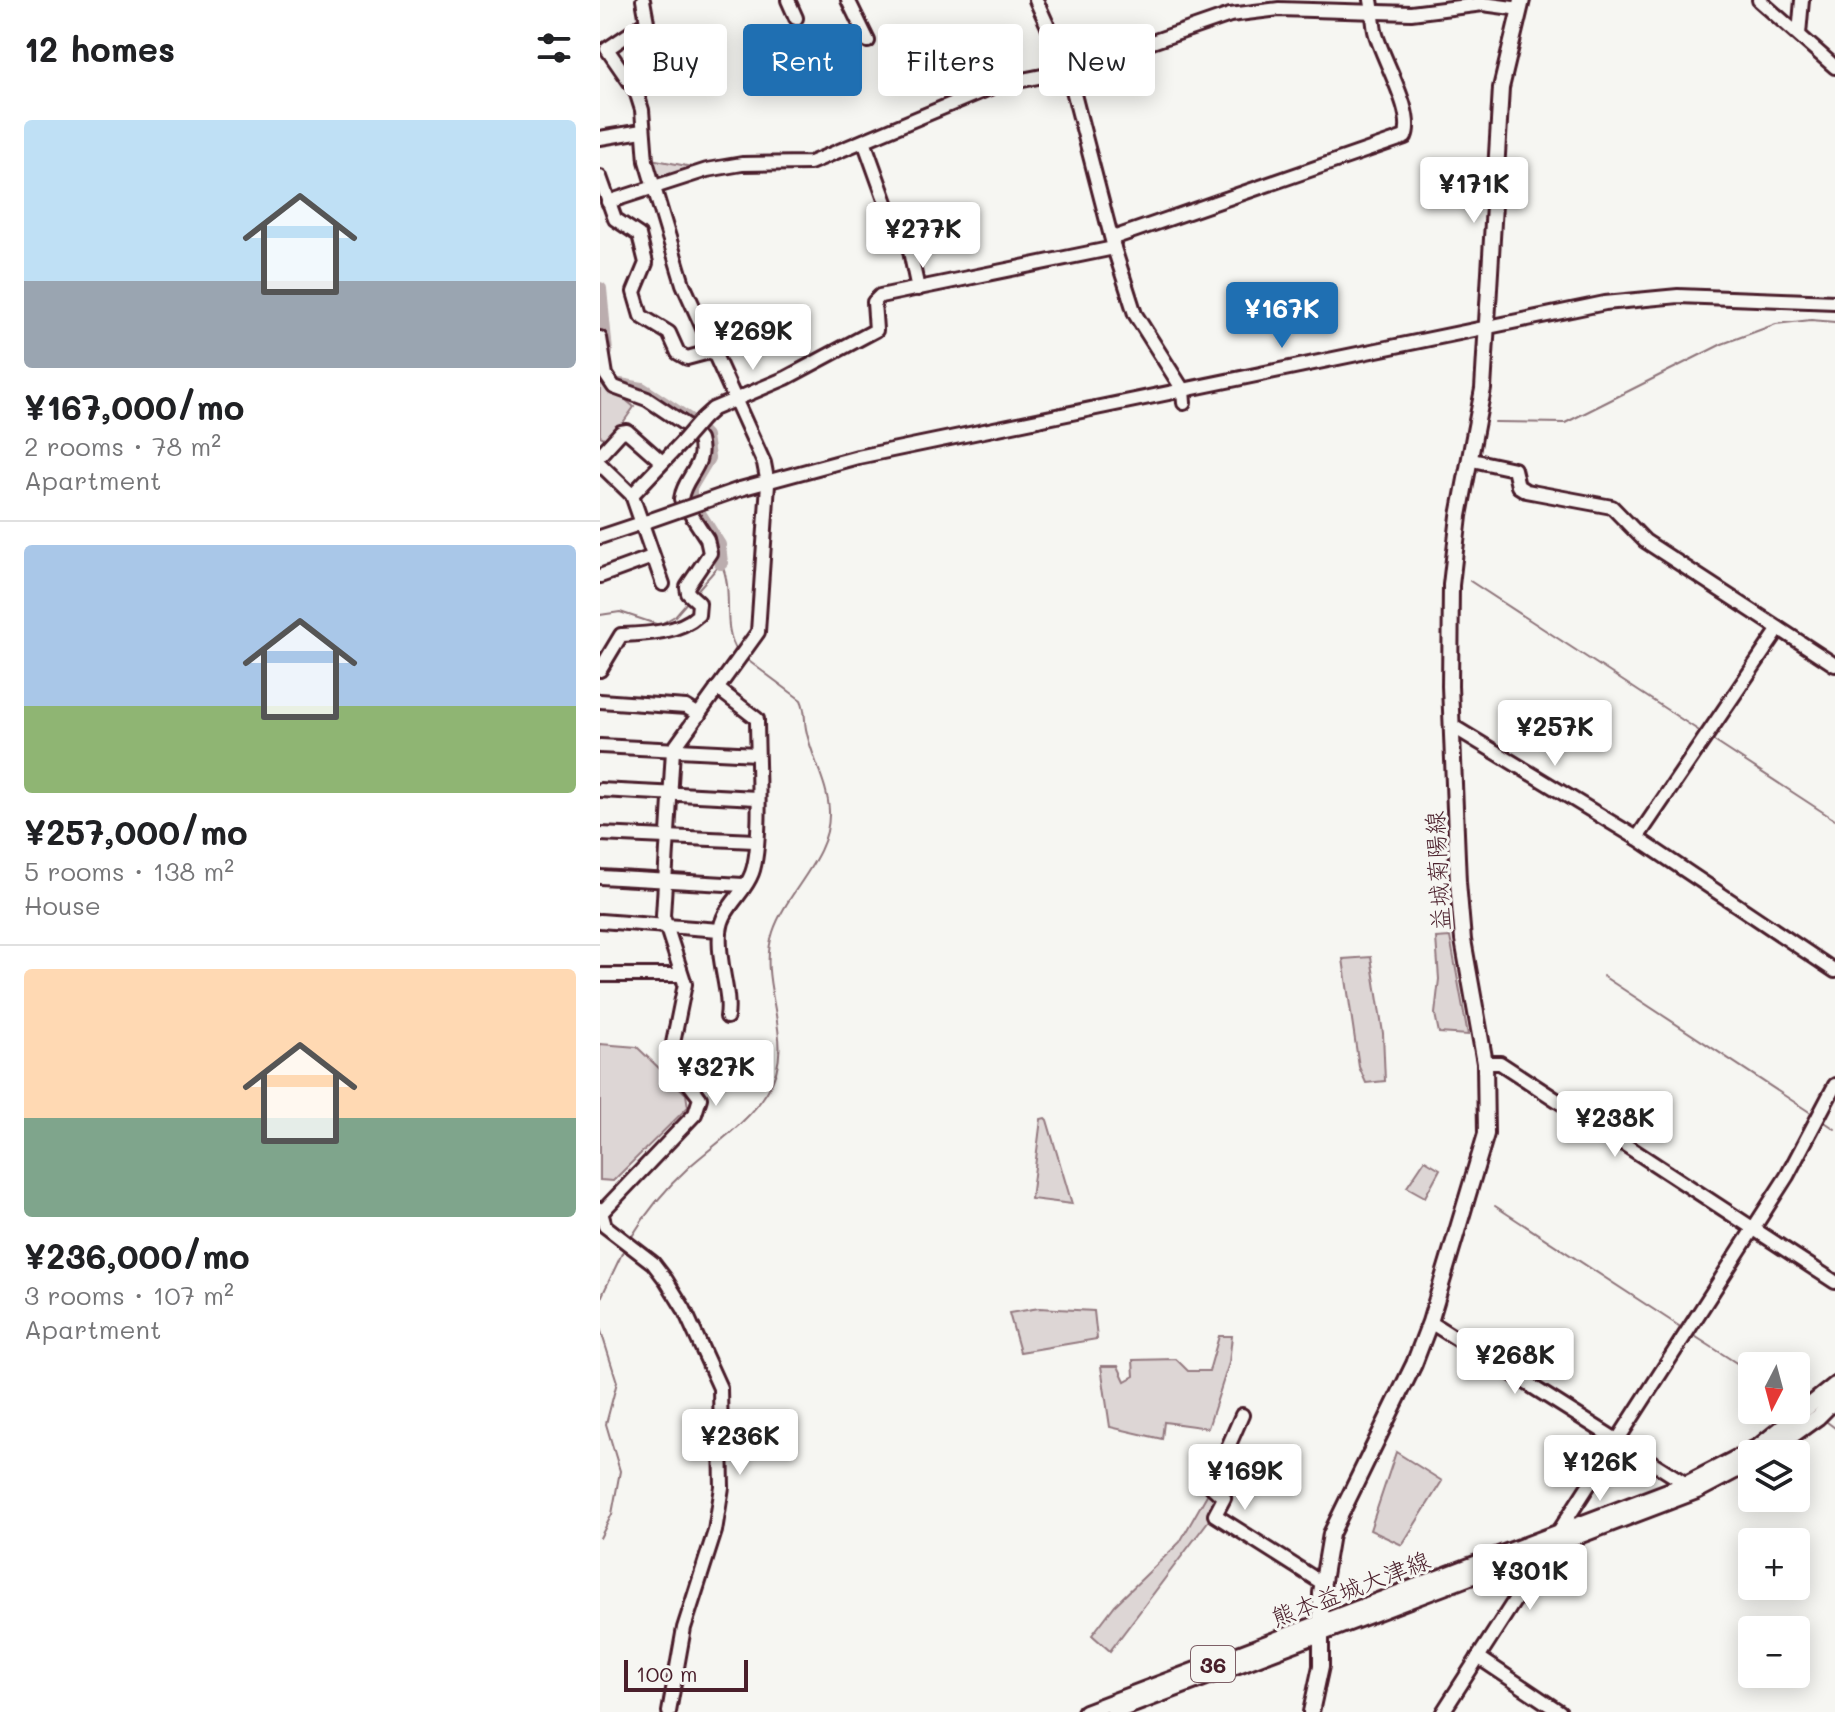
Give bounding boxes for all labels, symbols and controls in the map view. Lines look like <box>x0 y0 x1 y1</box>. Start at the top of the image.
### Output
chip: Buy <box>624 24 727 96</box>
chip: Rent <box>743 24 862 96</box>
chip: Filters <box>878 24 1023 96</box>
chip: New <box>1039 24 1155 96</box>
text: 12 homes <box>24 26 175 71</box>
icon: filters <box>532 26 576 70</box>
pin: ¥171K <box>1418 157 1530 225</box>
text: ¥171K <box>1438 166 1510 200</box>
icon: home <box>228 172 372 316</box>
pin: ¥277K <box>867 202 979 270</box>
text: ¥277K <box>884 211 962 245</box>
pin: ¥167K <box>1226 282 1338 350</box>
text: ¥167K <box>1244 291 1320 325</box>
pin: ¥269K <box>697 304 809 372</box>
text: ¥269K <box>713 313 793 347</box>
text: ¥167,000/mo <box>24 384 244 429</box>
text: 2 rooms · 78 m² <box>24 429 221 463</box>
text: Apartment <box>24 463 161 497</box>
icon: home <box>228 597 372 741</box>
pin: ¥257K <box>1499 700 1611 768</box>
text: ¥257K <box>1516 709 1594 743</box>
text: ¥257,000/mo <box>24 809 248 854</box>
street label: 益城菊陽線 <box>1418 810 1456 932</box>
text: 5 rooms · 138 m² <box>24 854 234 888</box>
text: House <box>24 888 101 922</box>
icon: home <box>228 1021 372 1165</box>
pin: ¥327K <box>660 1040 772 1108</box>
text: ¥327K <box>677 1049 755 1083</box>
pin: ¥238K <box>1559 1091 1671 1159</box>
text: ¥238K <box>1575 1100 1655 1134</box>
text: ¥236,000/mo <box>24 1233 250 1278</box>
text: 3 rooms · 107 m² <box>24 1278 234 1312</box>
text: Apartment <box>24 1312 161 1346</box>
pin: ¥268K <box>1459 1328 1571 1396</box>
text: ¥268K <box>1475 1337 1555 1371</box>
north arrow <box>1738 1352 1810 1424</box>
map controls <box>1738 1352 1810 1688</box>
pin: ¥236K <box>684 1409 796 1477</box>
text: ¥236K <box>700 1418 780 1452</box>
pin: ¥126K <box>1544 1435 1656 1503</box>
button: layers <box>1738 1440 1810 1512</box>
pin: ¥169K <box>1189 1444 1301 1512</box>
text: ¥126K <box>1562 1444 1638 1478</box>
text: ¥169K <box>1206 1453 1284 1487</box>
button: + <box>1738 1528 1810 1600</box>
street label: 熊本益城大津線 <box>1266 1543 1434 1633</box>
pin: ¥301K <box>1474 1544 1586 1612</box>
text: ¥301K <box>1491 1553 1569 1587</box>
button: − <box>1738 1616 1810 1688</box>
road number: 36 <box>1191 1646 1235 1682</box>
scale bar <box>624 1656 748 1692</box>
text: 100 m <box>636 1659 698 1688</box>

